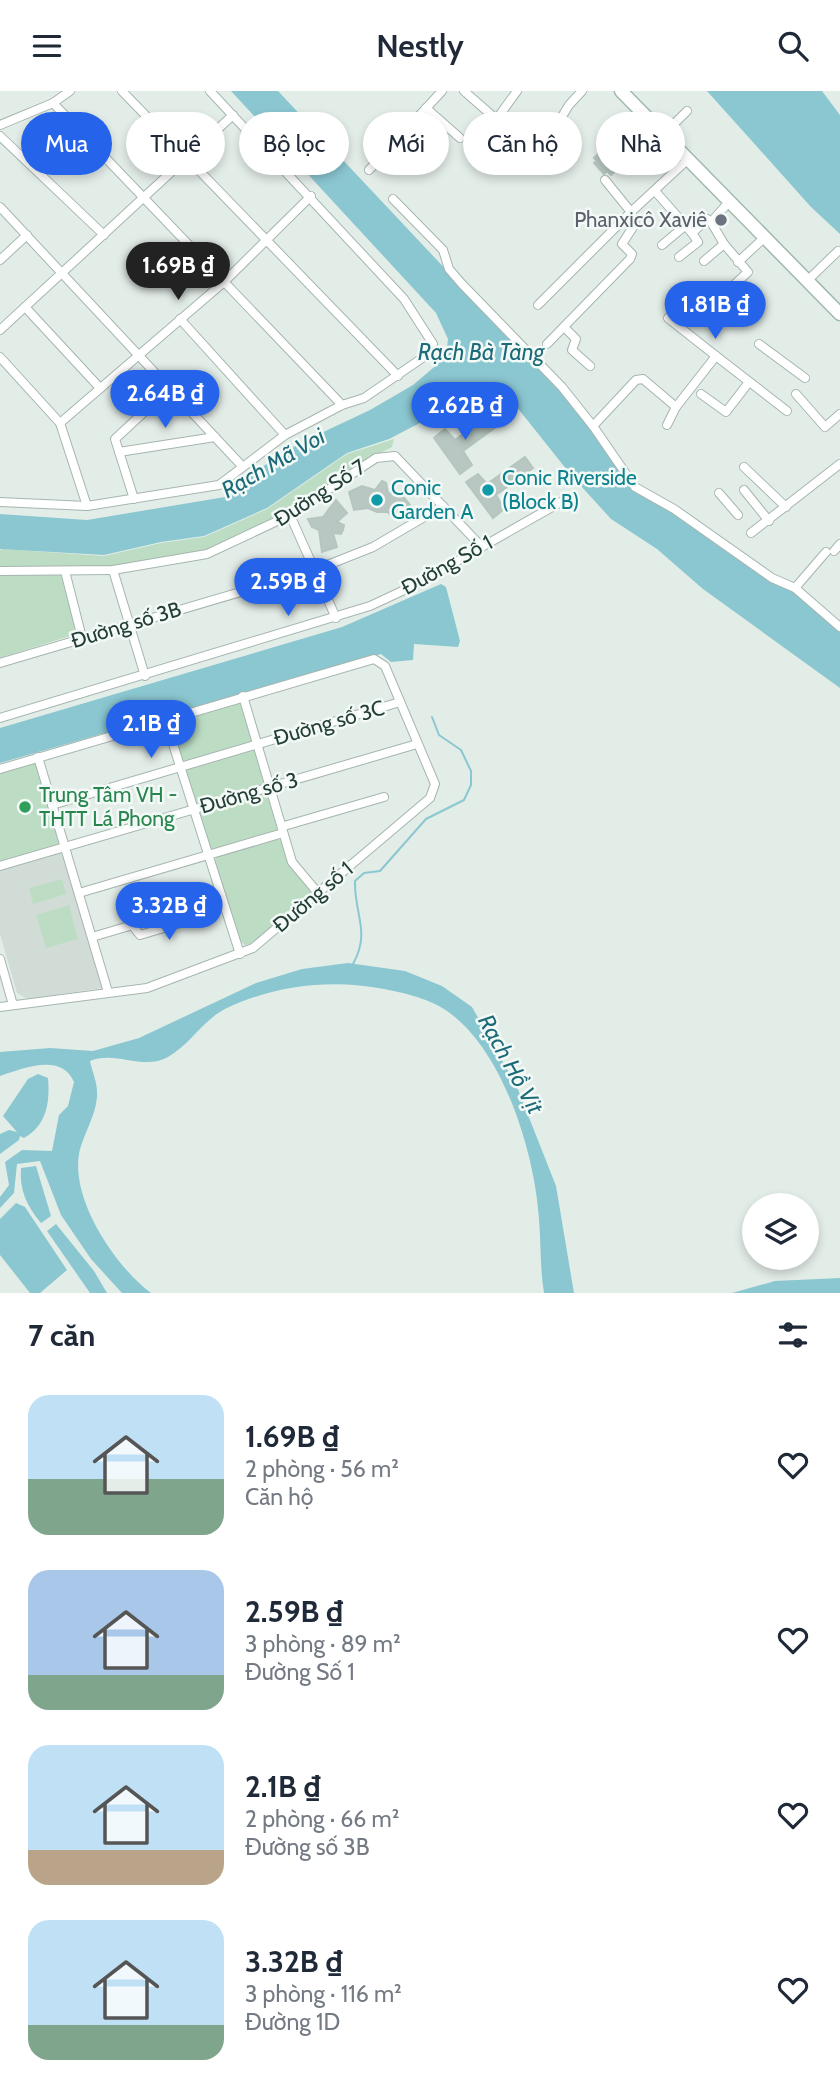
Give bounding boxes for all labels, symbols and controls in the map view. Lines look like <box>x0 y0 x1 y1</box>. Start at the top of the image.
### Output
text: Nestly <box>376 26 464 65</box>
icon: menu <box>28 27 66 65</box>
icon: search <box>774 27 812 65</box>
chip: Mua <box>21 112 112 175</box>
chip: Thuê <box>126 112 225 175</box>
chip: Bộ lọc <box>239 112 349 175</box>
chip: Mới <box>363 112 449 175</box>
chip: Căn hộ <box>463 112 582 175</box>
chip: Nhà <box>596 112 685 175</box>
place label: Phanxicô Xaviê <box>574 207 707 232</box>
marker: Phanxicô Xaviê <box>713 212 729 228</box>
pin: 1.69B ₫ <box>113 243 243 302</box>
text: 1.69B ₫ <box>142 251 214 279</box>
pin: 1.81B ₫ <box>650 281 780 341</box>
text: 1.81B ₫ <box>681 290 749 318</box>
water label: Rạch Bà Tàng <box>418 338 546 366</box>
pin: 2.64B ₫ <box>100 371 230 430</box>
text: 2.64B ₫ <box>126 379 204 407</box>
pin: 2.62B ₫ <box>400 383 530 442</box>
text: 2.62B ₫ <box>427 391 503 419</box>
water label: Rạch Mã Voi <box>216 422 331 504</box>
street label: Đường Số 7 <box>269 454 370 531</box>
place label: Conic Riverside (Block B) <box>502 465 637 514</box>
place label: Conic Garden A <box>391 475 473 524</box>
marker: Conic Riverside (Block B) <box>480 482 496 498</box>
marker: Conic Garden A <box>369 492 385 508</box>
street label: Đường Số 1 <box>397 529 497 600</box>
pin: 2.59B ₫ <box>223 559 353 618</box>
text: 2.59B ₫ <box>250 567 326 595</box>
street label: Đường số 3B <box>68 596 184 653</box>
street label: Đường số 3C <box>271 695 387 750</box>
pin: 2.1B ₫ <box>94 701 208 760</box>
text: 2.1B ₫ <box>122 709 180 737</box>
street label: Đường số 3 <box>197 767 301 818</box>
place label: Trung Tâm VH - THTT Lá Phong <box>39 782 177 831</box>
marker: Trung Tâm VH - THTT Lá Phong <box>17 799 33 815</box>
street label: Đường số 1 <box>268 856 358 937</box>
pin: 3.32B ₫ <box>104 883 234 942</box>
text: 3.32B ₫ <box>132 891 206 919</box>
water label: Rạch Hồ Vịt <box>472 1009 550 1119</box>
map controls <box>742 1193 819 1270</box>
button: layers <box>742 1193 819 1270</box>
icon: filters <box>774 1316 812 1354</box>
text: 7 căn <box>28 1317 95 1354</box>
text: 1.69B ₫ <box>245 1418 339 1455</box>
icon: home <box>84 1423 168 1507</box>
icon: heart <box>774 1446 812 1484</box>
text: 2 phòng · 56 m² <box>245 1455 399 1483</box>
text: Căn hộ <box>245 1483 313 1511</box>
text: 2.59B ₫ <box>245 1593 343 1630</box>
icon: home <box>84 1598 168 1682</box>
icon: heart <box>774 1621 812 1659</box>
text: 3 phòng · 89 m² <box>245 1630 401 1658</box>
text: Đường Số 1 <box>245 1658 355 1686</box>
text: 2.1B ₫ <box>245 1768 321 1805</box>
icon: home <box>84 1773 168 1857</box>
icon: heart <box>774 1796 812 1834</box>
text: 2 phòng · 66 m² <box>245 1805 399 1833</box>
text: Đường số 3B <box>245 1833 369 1861</box>
text: 3.32B ₫ <box>245 1943 343 1980</box>
icon: home <box>84 1948 168 2032</box>
icon: heart <box>774 1971 812 2009</box>
text: 3 phòng · 116 m² <box>245 1980 402 2008</box>
text: Đường 1D <box>245 2008 340 2036</box>

